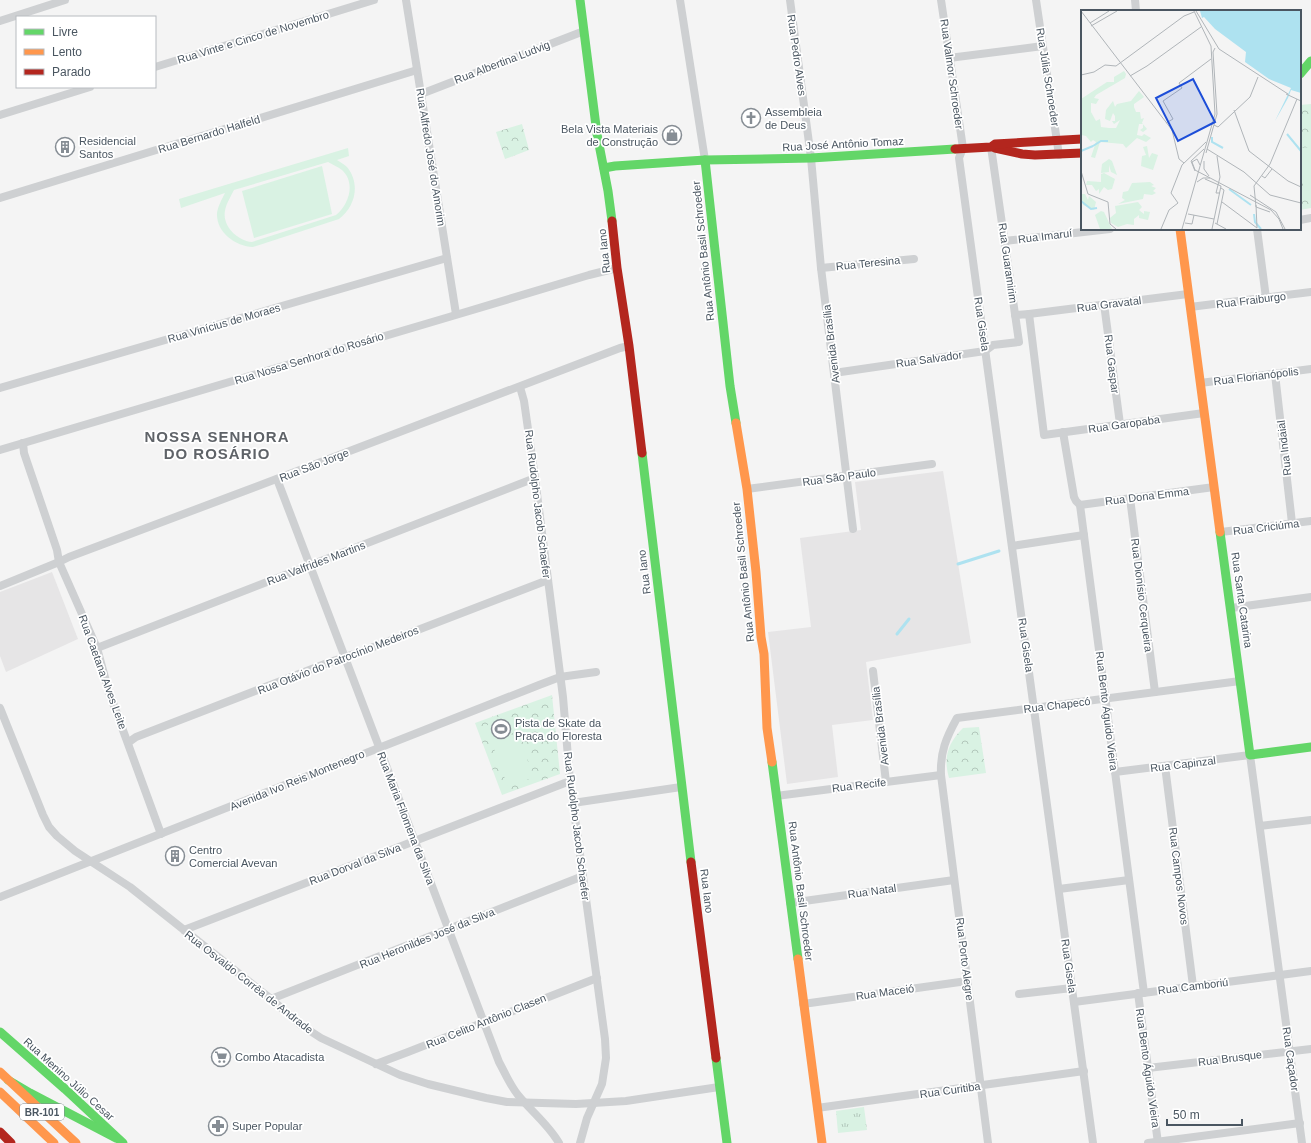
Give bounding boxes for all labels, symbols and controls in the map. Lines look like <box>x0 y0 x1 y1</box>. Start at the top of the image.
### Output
street label: Rua Vinte e Cinco de Novembro <box>176 8 330 66</box>
inset map <box>1081 10 1301 230</box>
street label: Rua Pedro Alves <box>785 14 809 97</box>
legend <box>16 16 156 88</box>
street label: Rua Valmor Schroeder <box>938 18 966 130</box>
text: Livre <box>52 25 78 39</box>
street label: Rua Júlia Schroeder <box>1034 27 1062 127</box>
street label: Rua Albertina Ludvig <box>452 38 552 86</box>
text: Lento <box>52 45 82 59</box>
text: Parado <box>52 65 91 79</box>
street label: Rua Alfredo José do Amorim <box>414 87 448 227</box>
place label: Assembleia de Deus <box>765 106 823 131</box>
church icon: Assembleia de Deus <box>740 107 762 129</box>
street label: Rua Bernardo Halfeld <box>157 113 261 155</box>
place label: Bela Vista Materiais de Construção <box>561 123 658 148</box>
shop icon: Bela Vista Materiais de Construção <box>661 124 683 146</box>
place label: Residencial Santos <box>79 135 136 160</box>
street label: Rua José Antônio Tomaz <box>782 135 904 153</box>
building icon: Residencial Santos <box>54 136 76 158</box>
street label: Rua Antônio Basil Schroeder <box>690 180 716 322</box>
street label: Rua Guaramirim <box>996 222 1020 304</box>
street label: Rua Imaruí <box>1017 227 1073 245</box>
street label: Rua Iano <box>596 228 612 274</box>
street label: Rua Teresina <box>835 254 902 272</box>
street label: Rua Fraiburgo <box>1215 290 1287 310</box>
street label: Rua Gravatal <box>1076 294 1142 314</box>
street label: Rua Gisela <box>972 296 992 353</box>
street label: Rua Vinícius de Moraes <box>166 301 282 345</box>
street label: Avenida Brasília <box>820 303 842 384</box>
street label: Rua Nossa Senhora do Rosário <box>233 330 385 386</box>
street label: Rua Gaspar <box>1102 334 1122 394</box>
street label: Rua Salvador <box>895 348 963 370</box>
street label: Rua Florianópolis <box>1213 365 1300 387</box>
street label: Rua Garopaba <box>1087 413 1161 435</box>
street label: Rua Indaial <box>1275 420 1293 476</box>
district label: NOSSA SENHORA DO ROSÁRIO <box>145 428 289 462</box>
street label: Rua Rudolpho Jacob Schaefer <box>523 429 553 579</box>
street label: Rua São Jorge <box>278 446 350 484</box>
street label: Rua São Paulo <box>802 466 876 488</box>
street label: Rua Dona Emma <box>1104 485 1190 507</box>
street label: Rua Antônio Basil Schroeder <box>730 501 756 643</box>
street label: Rua Criciúma <box>1232 517 1301 537</box>
street label: Rua Dionísio Cerqueira <box>1129 538 1155 653</box>
street label: Rua Valfrides Martins <box>265 539 367 587</box>
street label: Rua Iano <box>635 549 653 595</box>
street label: Rua Santa Catarina <box>1229 551 1255 650</box>
street label: Rua Caetana Alves Leite <box>77 613 129 731</box>
street label: Rua Gisela <box>1016 617 1036 674</box>
street label: Rua Otávio do Patrocínio Medeiros <box>256 624 421 696</box>
street label: Rua Bento Águido Vieira <box>1094 651 1120 772</box>
street label: Avenida Brasília <box>869 685 891 766</box>
street label: Rua Chapecó <box>1023 695 1091 715</box>
place label: Pista de Skate da Praça do Floresta <box>515 717 603 742</box>
sports icon: Pista de Skate da Praça do Floresta <box>490 718 512 740</box>
street label: Avenida Ivo Reis Montenegro <box>228 747 366 813</box>
street label: Rua Maria Filomena da Silva <box>375 750 437 887</box>
street label: Rua Rudolpho Jacob Schaefer <box>562 751 592 901</box>
street label: Rua Capinzal <box>1149 754 1217 774</box>
street label: Rua Recife <box>831 776 887 794</box>
street label: Rua Antônio Basil Schroeder <box>786 820 816 962</box>
street label: Rua Campos Novos <box>1167 826 1191 926</box>
street label: Rua Dorval da Silva <box>307 841 403 887</box>
place label: Centro Comercial Avevan <box>189 844 277 869</box>
building icon: Centro Comercial Avevan <box>164 845 186 867</box>
street label: Rua Iano <box>698 868 716 914</box>
street label: Rua Natal <box>847 882 897 900</box>
street label: Rua Heronildes José da Silva <box>358 905 497 971</box>
street label: Rua Porto Alegre <box>954 917 976 1001</box>
street label: Rua Osvaldo Corrêa de Andrade <box>182 928 316 1036</box>
street label: Rua Gisela <box>1059 938 1079 995</box>
street label: Rua Camboriú <box>1157 976 1229 996</box>
street label: Rua Maceió <box>855 982 915 1002</box>
street label: Rua Celito Antônio Clasen <box>424 991 548 1051</box>
street label: Rua Bento Águido Vieira <box>1134 1008 1162 1129</box>
street label: Rua Caçador <box>1281 1026 1301 1092</box>
street label: Rua Menino Júlio Cesar <box>21 1035 117 1123</box>
supermarket icon: Combo Atacadista <box>210 1046 232 1068</box>
street label: Rua Brusque <box>1197 1048 1263 1068</box>
place label: Combo Atacadista <box>235 1051 325 1063</box>
street label: Rua Curitiba <box>919 1080 982 1100</box>
scale bar <box>1167 1101 1242 1127</box>
road number: BR-101 <box>20 1104 64 1120</box>
text: 50 m <box>1173 1108 1200 1122</box>
pharmacy icon: Super Popular <box>207 1115 229 1137</box>
place label: Super Popular <box>232 1120 303 1132</box>

